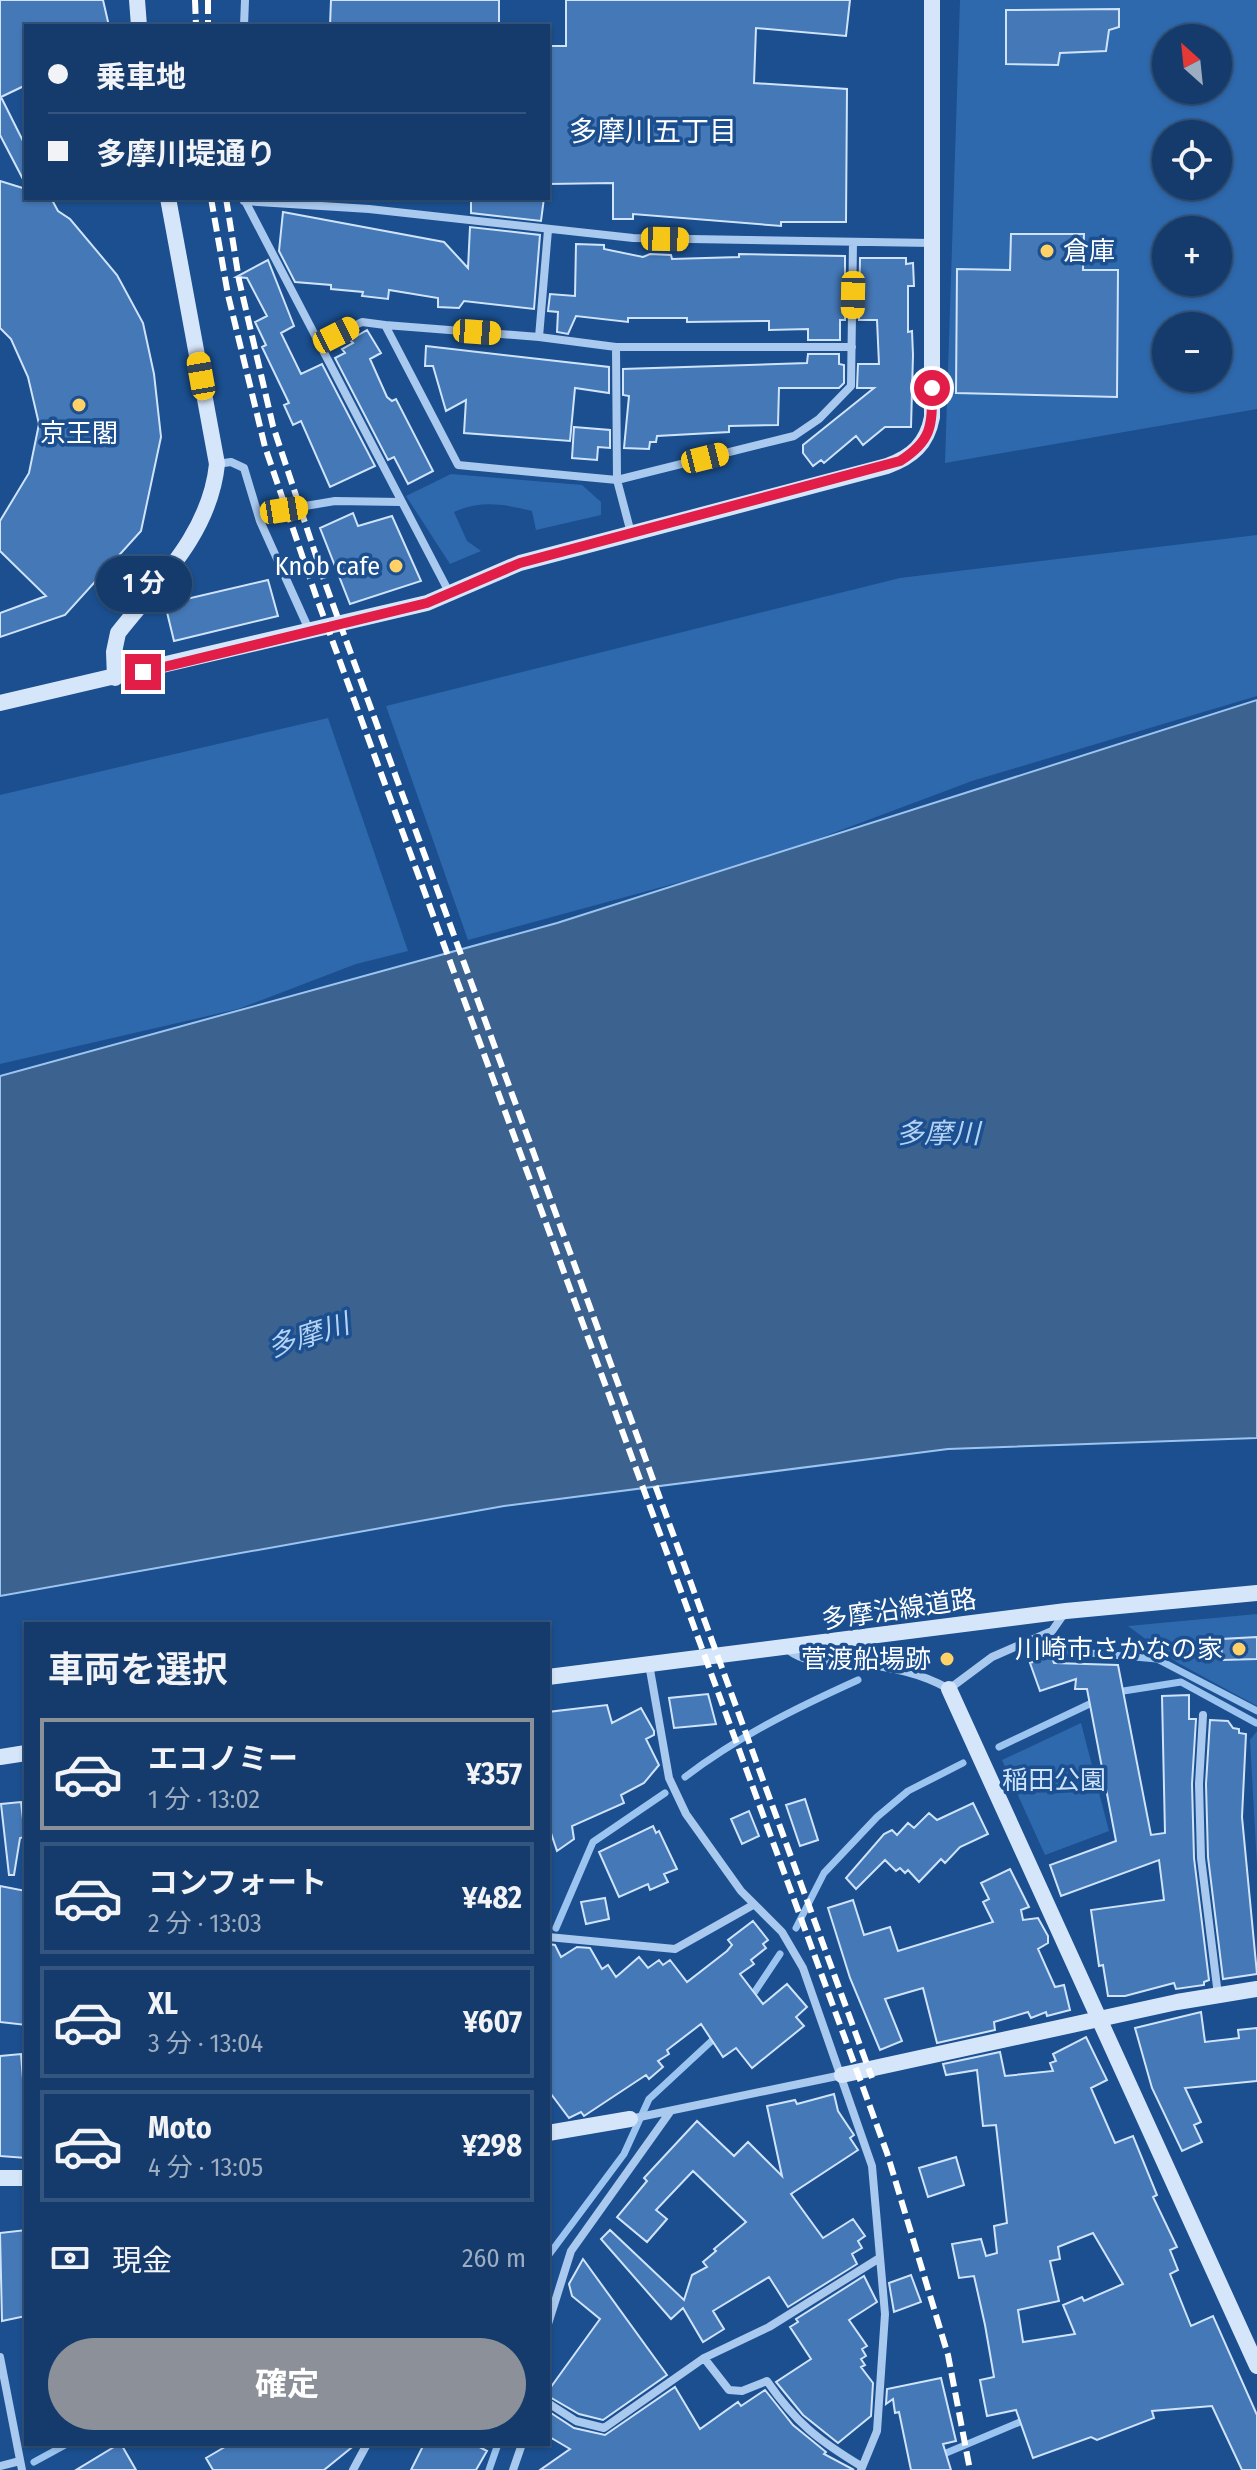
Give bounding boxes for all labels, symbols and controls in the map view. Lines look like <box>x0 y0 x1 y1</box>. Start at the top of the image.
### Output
north arrow <box>1152 24 1232 104</box>
map controls <box>1152 24 1232 392</box>
text: 乗車地 <box>96 59 186 95</box>
district label: 多摩川五丁目 <box>569 115 737 148</box>
button: locate <box>1152 120 1232 200</box>
text: 多摩川堤通り <box>96 136 276 172</box>
button: + <box>1152 216 1232 296</box>
car <box>641 227 689 251</box>
place label: 倉庫 <box>1063 236 1115 267</box>
marker: 倉庫 <box>1038 242 1056 260</box>
car <box>841 271 865 319</box>
button: − <box>1152 312 1232 392</box>
car <box>309 313 363 357</box>
car <box>452 318 502 346</box>
car <box>185 350 217 402</box>
route start <box>914 370 950 406</box>
marker: 京王閣 <box>70 396 88 414</box>
place label: 京王閣 <box>40 418 118 449</box>
car <box>679 441 731 475</box>
car <box>258 494 310 526</box>
place label: Knob cafe <box>275 551 380 582</box>
callout: 1 分 <box>95 556 191 612</box>
marker: Knob cafe <box>387 557 405 575</box>
text: 1 分 <box>123 568 165 599</box>
route end <box>125 654 161 690</box>
water label: 多摩川 <box>896 1117 983 1150</box>
water label: 多摩川 <box>263 1306 356 1364</box>
street label: 多摩沿線道路 <box>820 1583 978 1636</box>
place label: 川崎市さかなの家 <box>1015 1634 1223 1665</box>
marker: 川崎市さかなの家 <box>1230 1640 1248 1658</box>
place label: 菅渡船場跡 <box>801 1644 931 1675</box>
text: 車両を選択 <box>48 1648 228 1692</box>
marker: 菅渡船場跡 <box>938 1650 956 1668</box>
icon: car <box>52 1738 124 1810</box>
text: エコノミー <box>148 1741 298 1777</box>
text: ¥357 <box>466 1756 522 1792</box>
park label: 稲田公園 <box>1002 1765 1106 1796</box>
text: 1 分 · 13:02 <box>148 1784 260 1815</box>
icon: car <box>52 1862 124 1934</box>
text: コンフォート <box>148 1865 327 1901</box>
text: ¥482 <box>462 1880 522 1916</box>
text: 2 分 · 13:03 <box>148 1908 262 1939</box>
icon: car <box>52 1986 124 2058</box>
text: XL <box>148 1986 178 2022</box>
text: ¥607 <box>463 2004 522 2040</box>
text: 3 分 · 13:04 <box>148 2028 263 2059</box>
icon: car <box>52 2110 124 2182</box>
text: Moto <box>148 2110 212 2146</box>
text: ¥298 <box>462 2128 522 2164</box>
text: 4 分 · 13:05 <box>148 2152 263 2183</box>
icon: cash <box>48 2236 92 2280</box>
text: 現金 <box>112 2243 172 2279</box>
text: 260 m <box>462 2243 526 2274</box>
button: 確定 <box>48 2338 526 2430</box>

